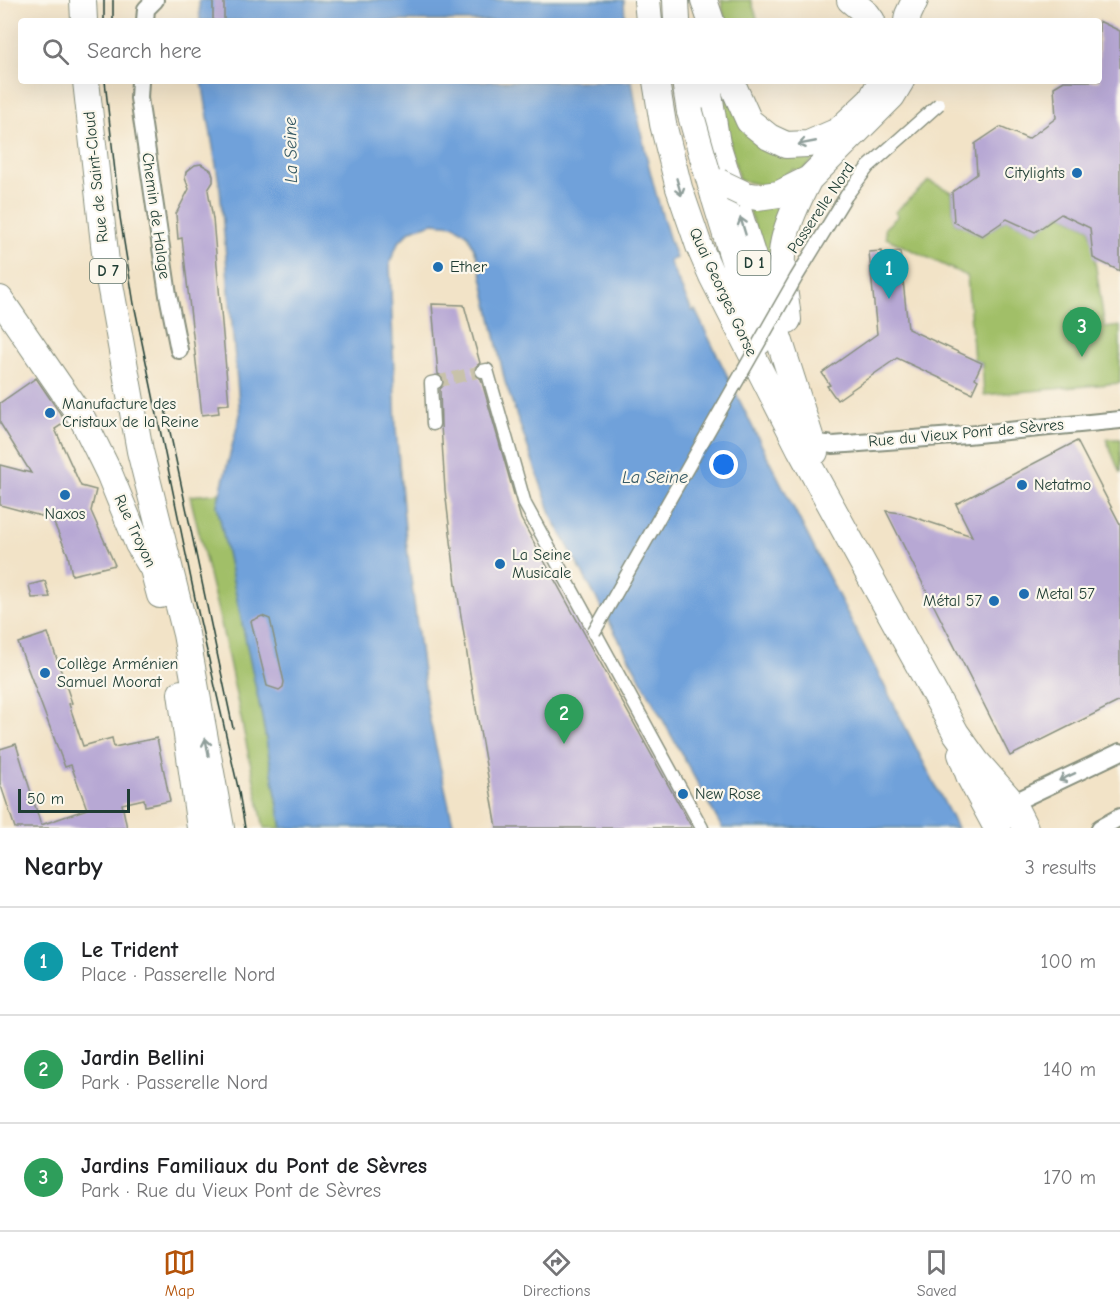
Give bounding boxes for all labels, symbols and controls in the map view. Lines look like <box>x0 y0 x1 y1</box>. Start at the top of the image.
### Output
search box <box>18 18 1102 84</box>
icon: search <box>39 35 72 68</box>
text: Search here <box>87 38 202 64</box>
street label: Rue de Saint-Cloud <box>80 110 112 244</box>
water label: La Seine <box>280 117 302 183</box>
one-way arrow <box>798 138 817 149</box>
street label: Chemin de Halage <box>138 152 174 280</box>
street label: Passerelle Nord <box>784 159 858 257</box>
place label: Citylights <box>1004 164 1065 182</box>
marker: Citylights <box>1070 166 1084 180</box>
one-way arrow <box>674 178 685 197</box>
one-way arrow <box>737 217 748 236</box>
street label: Quai Georges Gorse <box>685 225 761 359</box>
pin: 1 <box>870 250 908 299</box>
road number: D 1 <box>738 251 771 275</box>
place label: Ether <box>450 258 488 276</box>
road number: D 7 <box>90 259 126 283</box>
marker: Ether <box>431 260 445 274</box>
pin: 3 <box>1062 308 1102 357</box>
place label: Manufacture des Cristaux de la Reine <box>62 395 199 431</box>
marker: Manufacture des Cristaux de la Reine <box>43 406 57 420</box>
street label: Rue du Vieux Pont de Sèvres <box>868 415 1065 451</box>
your location <box>709 450 738 479</box>
water label: La Seine <box>622 467 688 488</box>
place label: Netatmo <box>1034 476 1091 494</box>
marker: Netatmo <box>1015 478 1029 492</box>
marker: Naxos <box>58 488 72 502</box>
street label: Rue Troyon <box>110 492 160 570</box>
place label: Naxos <box>44 505 86 523</box>
place label: La Seine Musicale <box>512 546 571 582</box>
marker: La Seine Musicale <box>493 557 507 571</box>
place label: Metal 57 <box>1036 585 1095 603</box>
marker: Metal 57 <box>1017 587 1031 601</box>
place label: Métal 57 <box>923 592 982 610</box>
marker: Métal 57 <box>987 594 1001 608</box>
place label: Collège Arménien Samuel Moorat <box>57 655 178 691</box>
marker: Collège Arménien Samuel Moorat <box>38 666 52 680</box>
pin: 2 <box>544 694 584 744</box>
one-way arrow <box>201 737 212 757</box>
one-way arrow <box>1059 772 1077 784</box>
place label: New Rose <box>695 785 761 803</box>
scale bar <box>18 786 130 814</box>
marker: New Rose <box>676 787 690 801</box>
text: 50 m <box>27 790 64 808</box>
text: Nearby <box>24 852 103 882</box>
text: 3 results <box>1025 856 1096 879</box>
text: Le Trident <box>81 937 178 963</box>
text: 1 <box>40 950 47 973</box>
text: 100 m <box>1041 950 1096 973</box>
text: Place · Passerelle Nord <box>81 963 275 986</box>
text: Jardin Bellini <box>81 1045 205 1071</box>
text: 2 <box>39 1058 48 1081</box>
text: 140 m <box>1043 1058 1096 1081</box>
text: Park · Passerelle Nord <box>81 1071 268 1094</box>
text: Jardins Familiaux du Pont de Sèvres <box>81 1153 427 1179</box>
text: 3 <box>39 1166 48 1189</box>
text: 170 m <box>1043 1166 1096 1189</box>
text: Park · Rue du Vieux Pont de Sèvres <box>81 1179 381 1202</box>
tab: Map <box>163 1246 196 1300</box>
tab: Directions <box>523 1246 590 1300</box>
tab: Saved <box>917 1246 957 1300</box>

